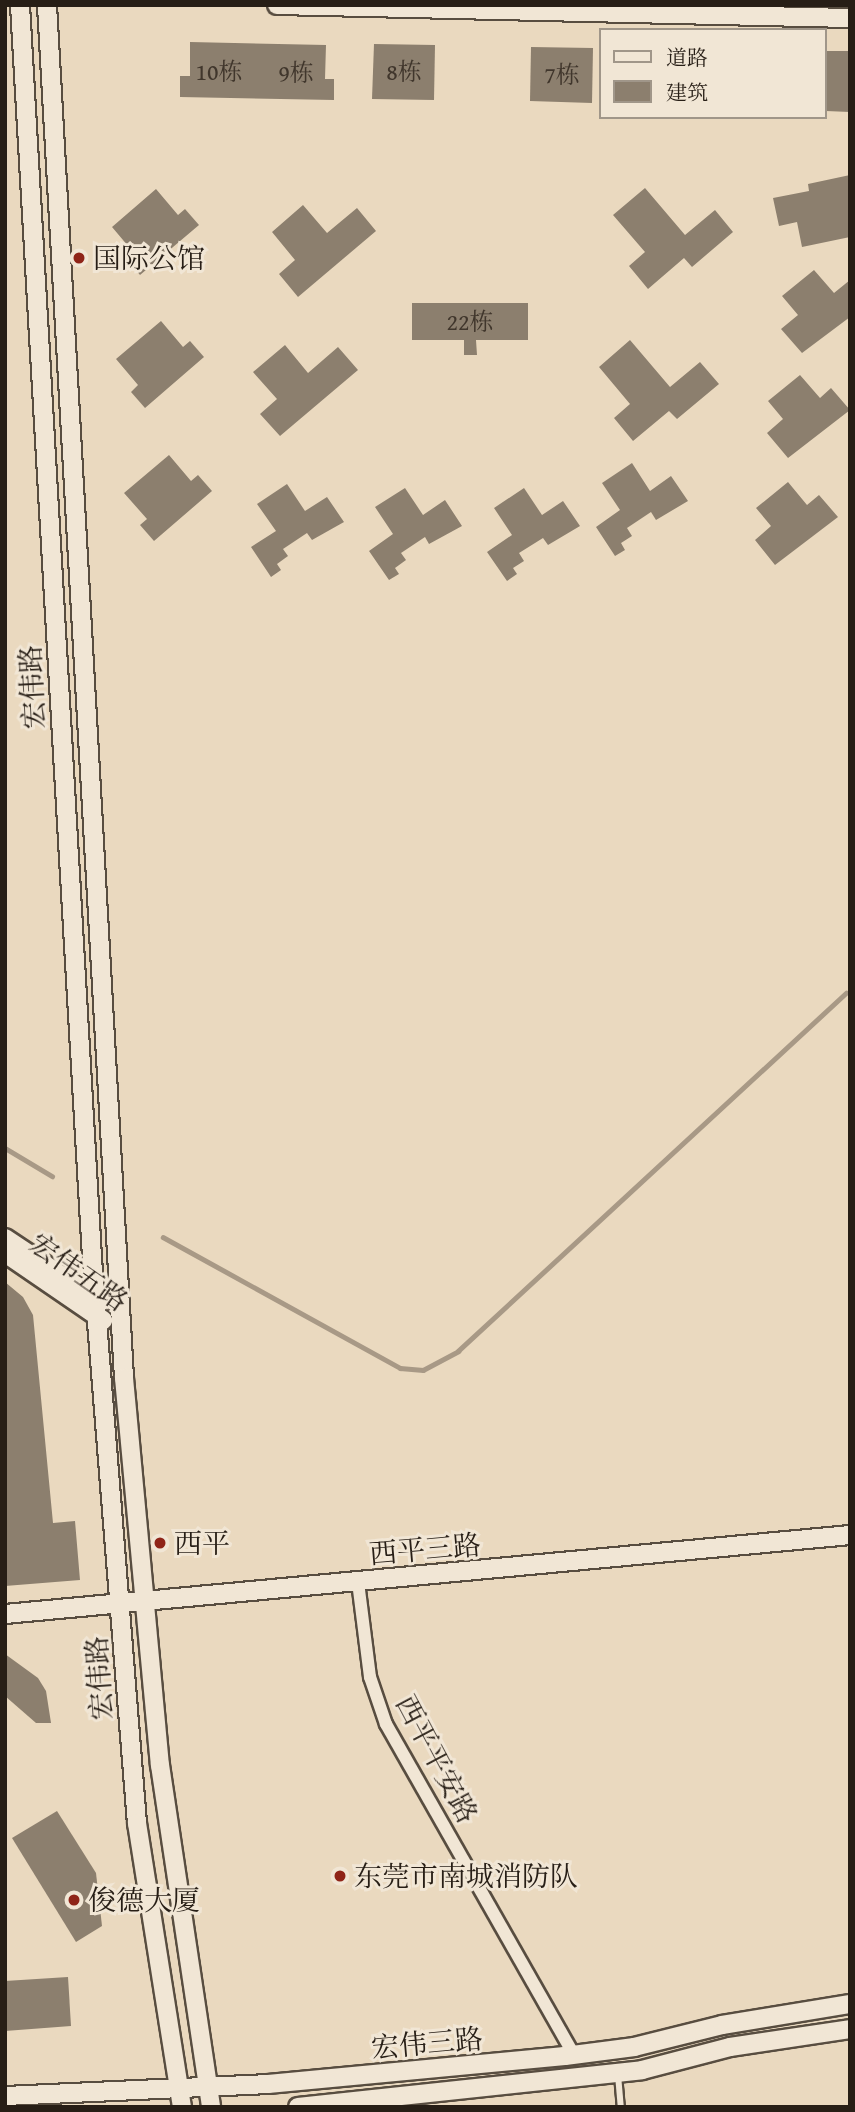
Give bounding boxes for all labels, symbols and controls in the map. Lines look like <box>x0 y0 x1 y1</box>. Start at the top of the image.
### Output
legend <box>600 28 827 119</box>
text: 道路 <box>666 42 708 73</box>
house number: 10栋 <box>195 58 243 86</box>
house number: 8栋 <box>386 58 422 86</box>
house number: 9栋 <box>278 59 314 87</box>
house number: 7栋 <box>544 61 580 89</box>
text: 建筑 <box>666 77 708 108</box>
place label: 国际公馆 <box>93 241 205 275</box>
marker: 国际公馆 <box>71 250 87 266</box>
house number: 22栋 <box>446 308 494 336</box>
street label: 宏伟路 <box>13 644 51 730</box>
street label: 宏伟五路 <box>23 1226 135 1318</box>
place label: 西平 <box>174 1526 230 1560</box>
street label: 西平三路 <box>368 1527 482 1571</box>
marker: 西平 <box>152 1535 168 1551</box>
street label: 宏伟路 <box>79 1635 119 1721</box>
street label: 西平平安路 <box>389 1689 485 1829</box>
place label: 东莞市南城消防队 <box>354 1859 578 1893</box>
marker: 东莞市南城消防队 <box>332 1868 348 1884</box>
place label: 俊德大厦 <box>88 1883 200 1917</box>
marker: 俊德大厦 <box>66 1892 82 1908</box>
street label: 宏伟三路 <box>370 2021 484 2065</box>

